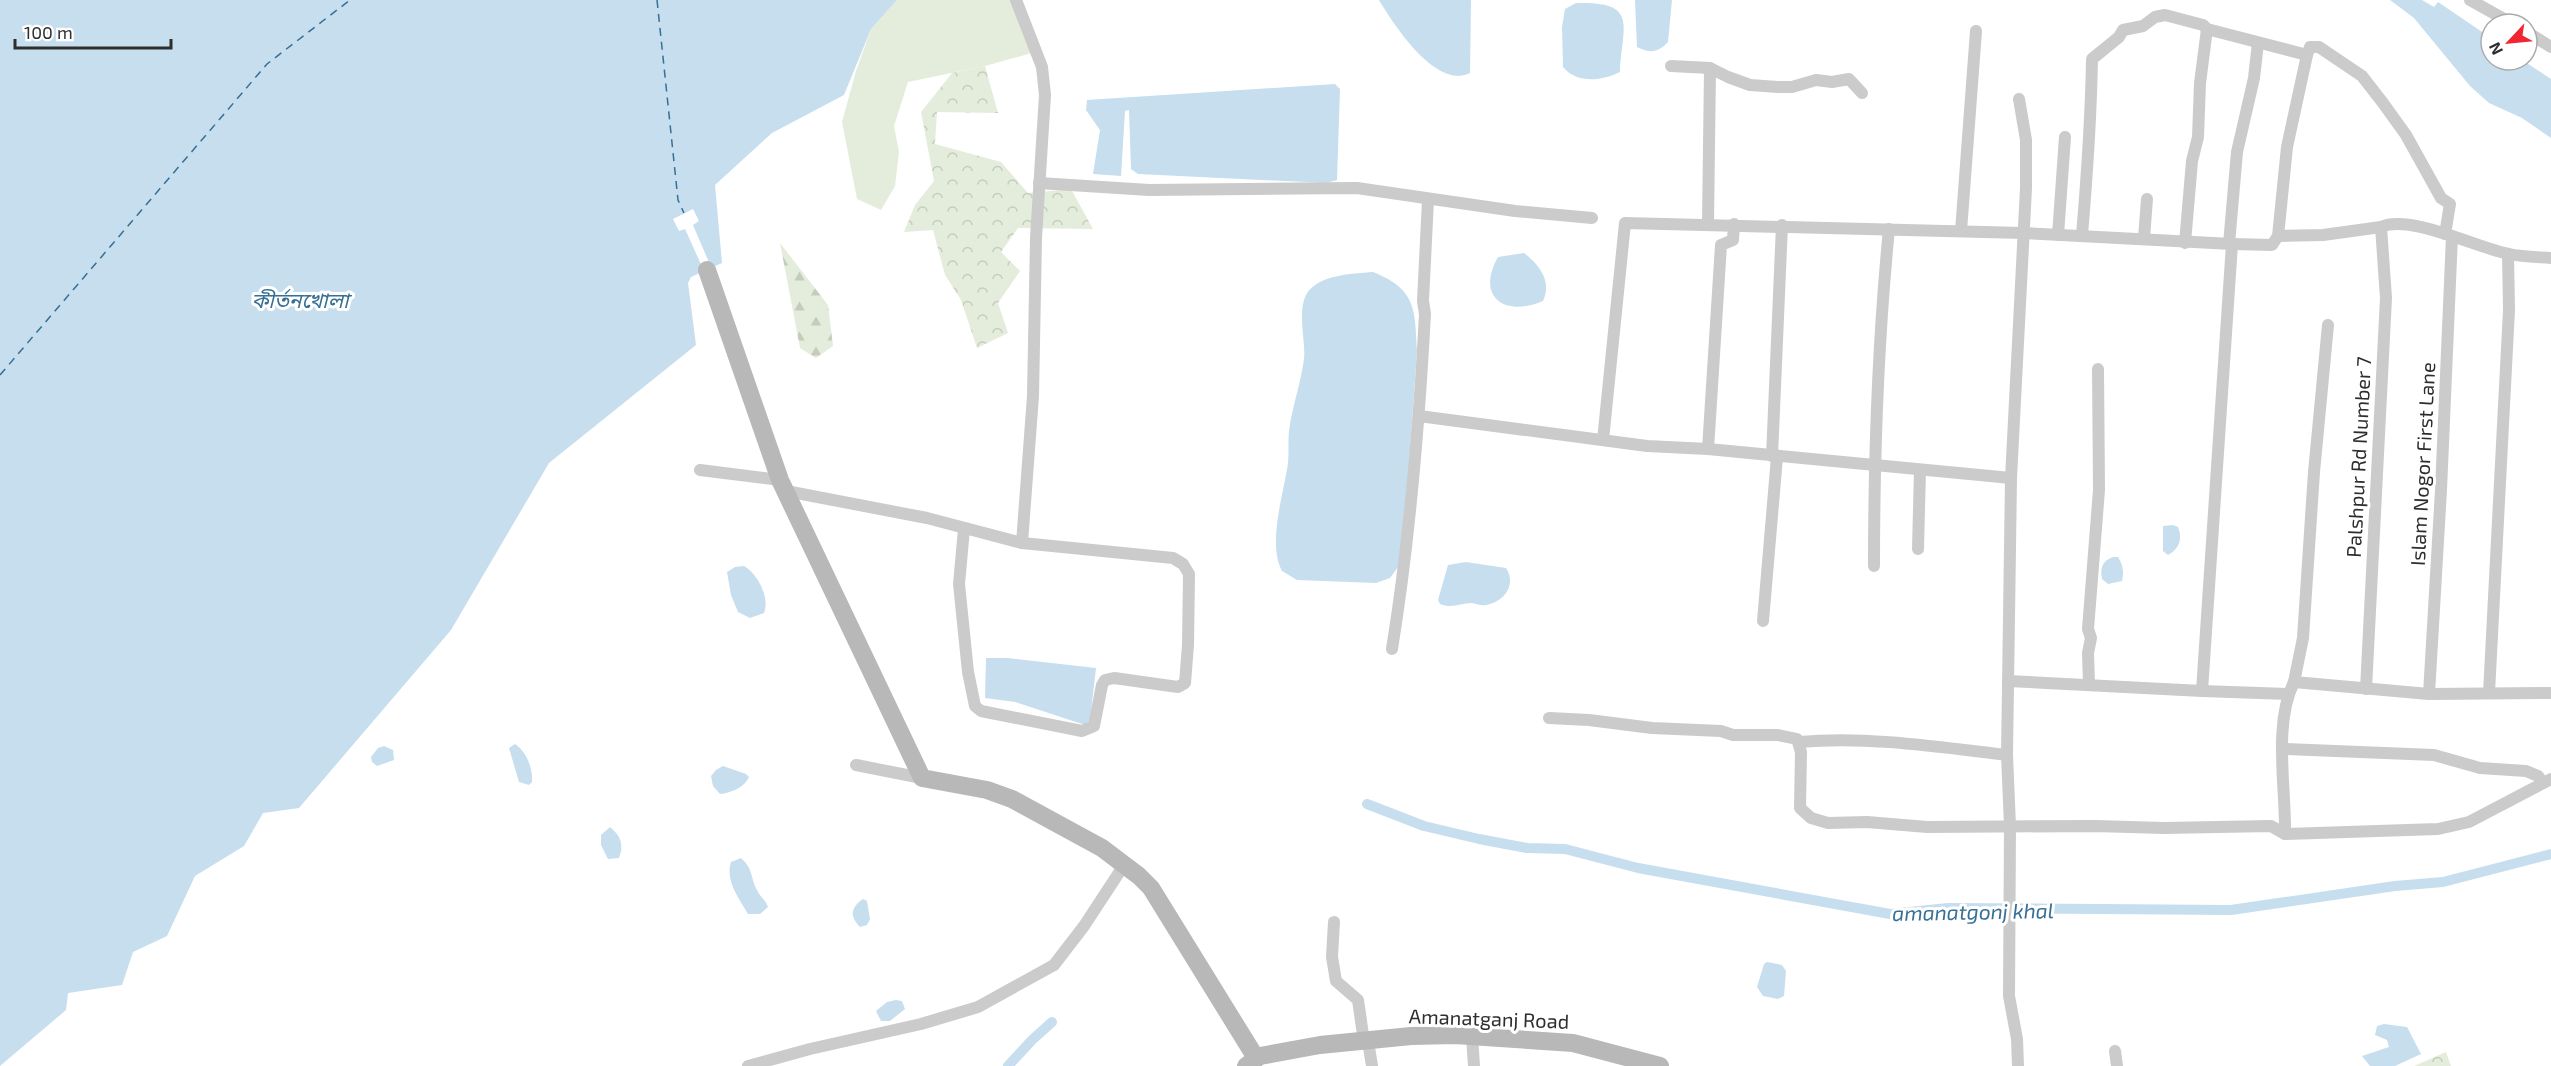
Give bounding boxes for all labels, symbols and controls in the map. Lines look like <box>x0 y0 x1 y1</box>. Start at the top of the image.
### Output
scale bar <box>15 12 171 50</box>
north arrow <box>2479 12 2539 72</box>
text: 100 m <box>24 21 73 43</box>
text: N <box>2484 39 2506 58</box>
water label: কীর্তনখোলা <box>251 287 353 312</box>
street label: Palshpur Rd Number 7 <box>2341 356 2375 558</box>
street label: Islam Nogor First Lane <box>2405 362 2439 566</box>
water label: amanatgonj khal <box>1892 897 2054 926</box>
street label: Amanatganj Road <box>1408 1003 1570 1033</box>

